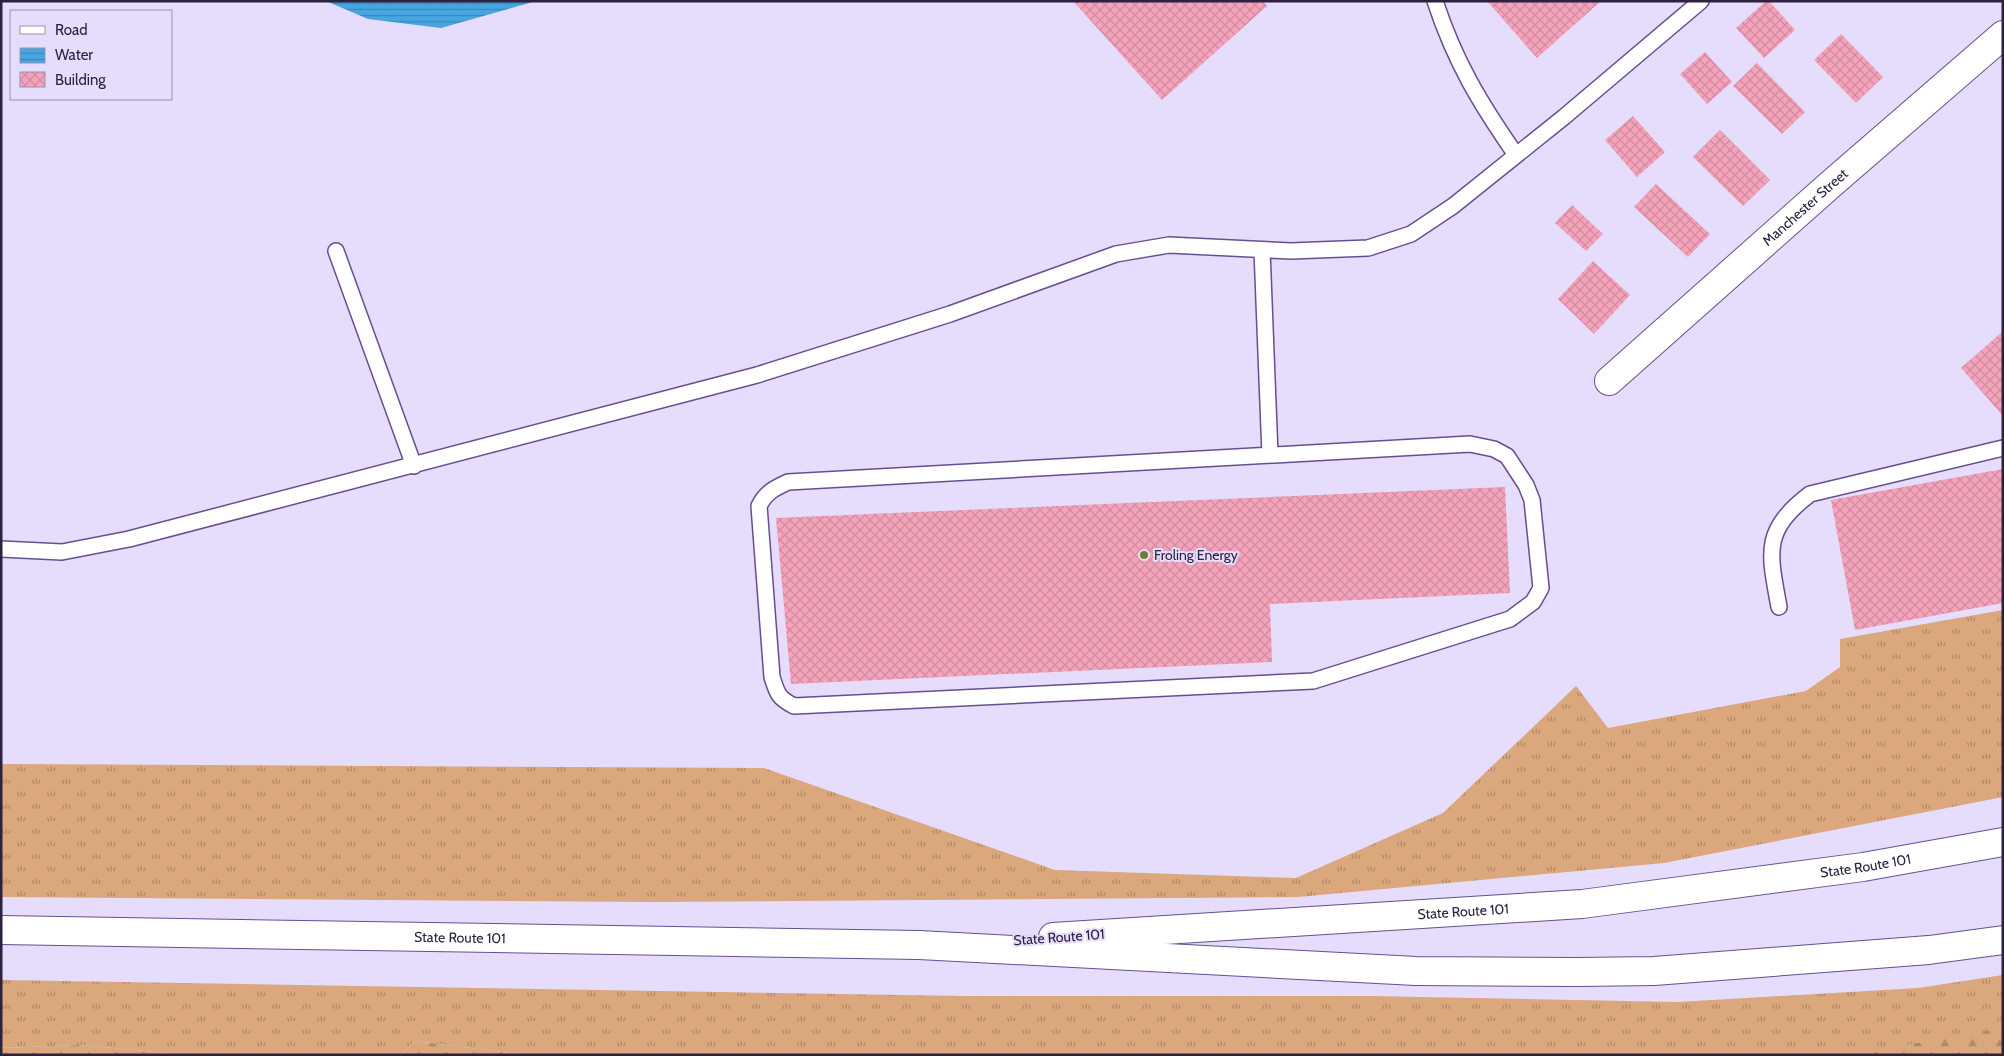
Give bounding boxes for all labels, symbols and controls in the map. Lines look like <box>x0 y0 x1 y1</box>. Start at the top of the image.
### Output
legend <box>10 10 172 100</box>
text: Road <box>55 21 88 39</box>
text: Water <box>55 46 93 64</box>
text: Building <box>55 71 106 89</box>
street label: Manchester Street <box>1759 164 1852 250</box>
place label: Froling Energy <box>1154 546 1238 564</box>
marker: Froling Energy <box>1138 549 1150 561</box>
street label: State Route 101 <box>1819 850 1912 882</box>
street label: State Route 101 <box>1417 900 1509 923</box>
street label: State Route 101 <box>1013 925 1105 949</box>
street label: State Route 101 <box>414 928 506 947</box>

